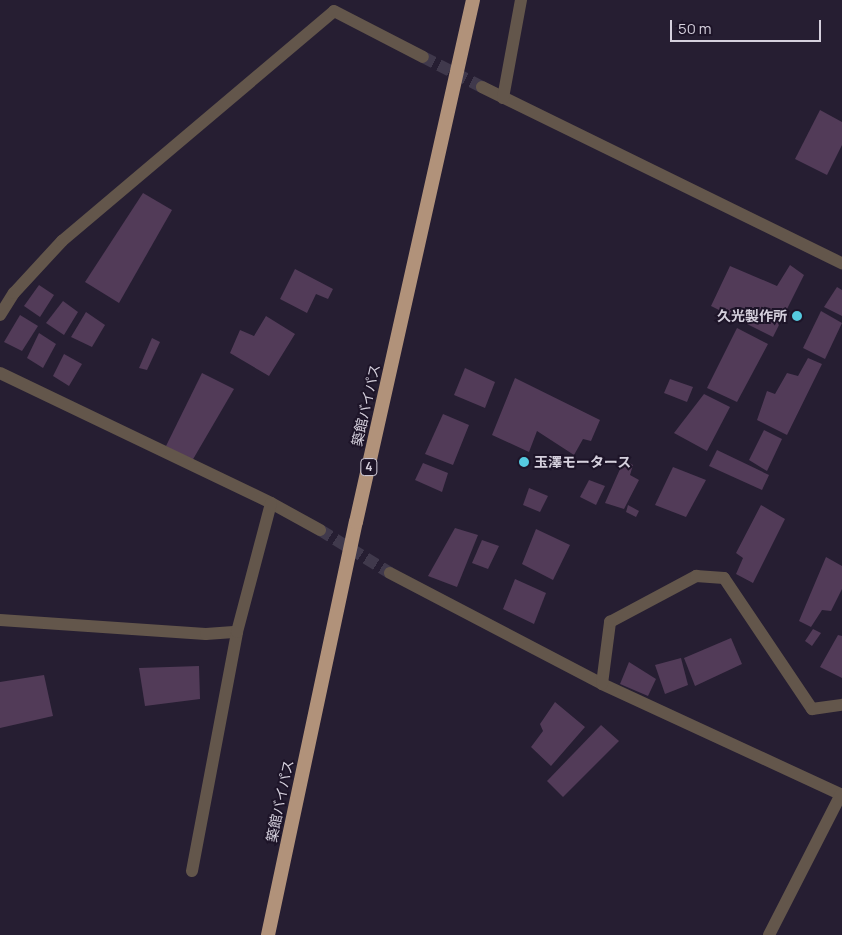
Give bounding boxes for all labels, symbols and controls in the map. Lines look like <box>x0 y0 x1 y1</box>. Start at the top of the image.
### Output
scale bar <box>672 10 823 42</box>
text: 50 m <box>678 18 712 39</box>
place label: 久光製作所 <box>717 308 787 324</box>
marker: 久光製作所 <box>791 310 803 322</box>
street label: 築館バイパス <box>348 362 384 448</box>
place label: 玉澤モータース <box>534 454 632 470</box>
marker: 玉澤モータース <box>518 456 530 468</box>
road number: 4 <box>360 458 378 477</box>
street label: 築館バイパス <box>263 758 297 844</box>

